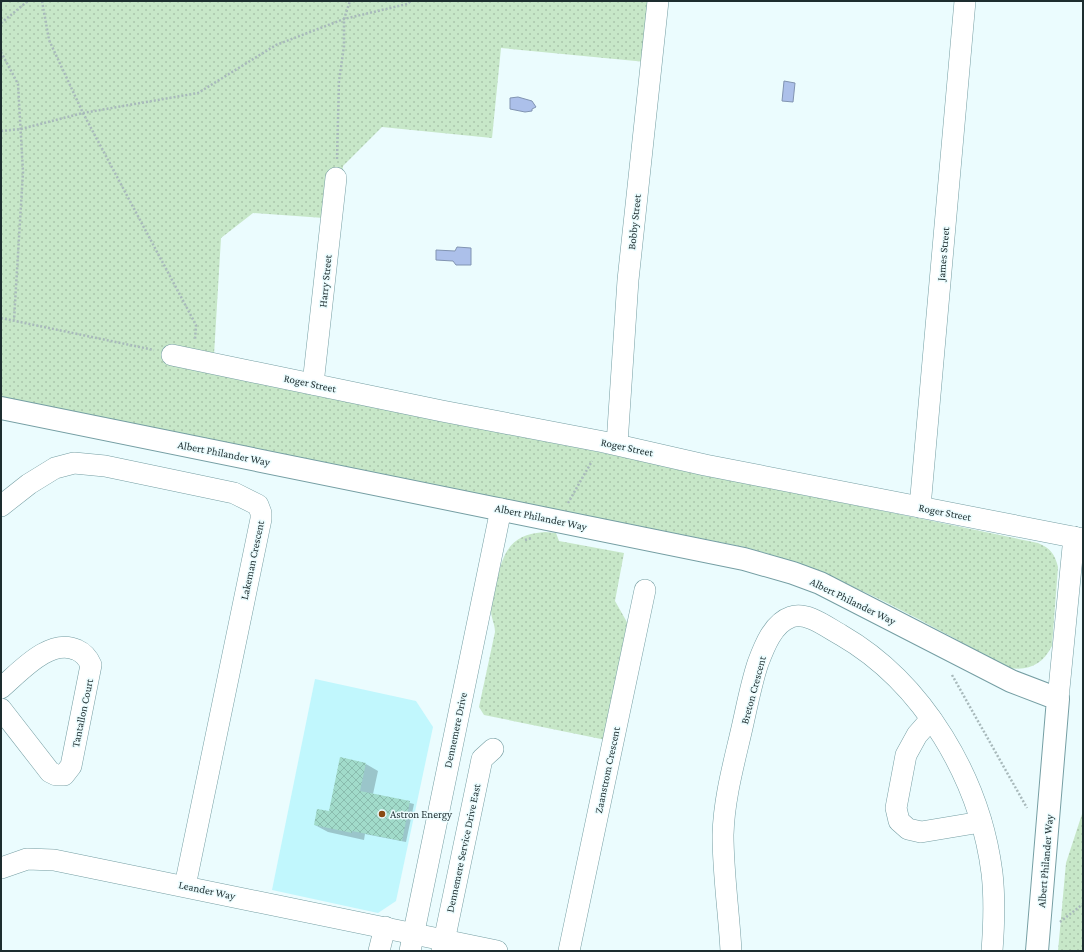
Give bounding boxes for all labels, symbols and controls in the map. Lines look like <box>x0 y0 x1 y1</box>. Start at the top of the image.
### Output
street label: Bobby Street <box>625 193 644 250</box>
street label: James Street <box>935 226 952 283</box>
street label: Harry Street <box>316 254 335 308</box>
street label: Roger Street <box>282 372 338 395</box>
street label: Roger Street <box>599 436 655 459</box>
street label: Albert Philander Way <box>177 438 272 469</box>
street label: Albert Philander Way <box>494 501 589 534</box>
street label: Roger Street <box>918 501 973 524</box>
street label: Lakeman Crescent <box>238 519 266 601</box>
street label: Albert Philander Way <box>808 575 899 628</box>
street label: Breton Crescent <box>738 654 768 725</box>
street label: Tantallon Court <box>69 677 95 748</box>
street label: Dennemere Drive <box>441 691 469 769</box>
street label: Zaanstrom Crescent <box>592 725 622 814</box>
street label: Dennemere Service Drive East <box>443 782 483 913</box>
place label: Astron Energy <box>390 808 453 821</box>
marker: Astron Energy <box>377 809 387 819</box>
street label: Albert Philander Way <box>1035 813 1056 908</box>
street label: Leander Way <box>177 878 237 903</box>

